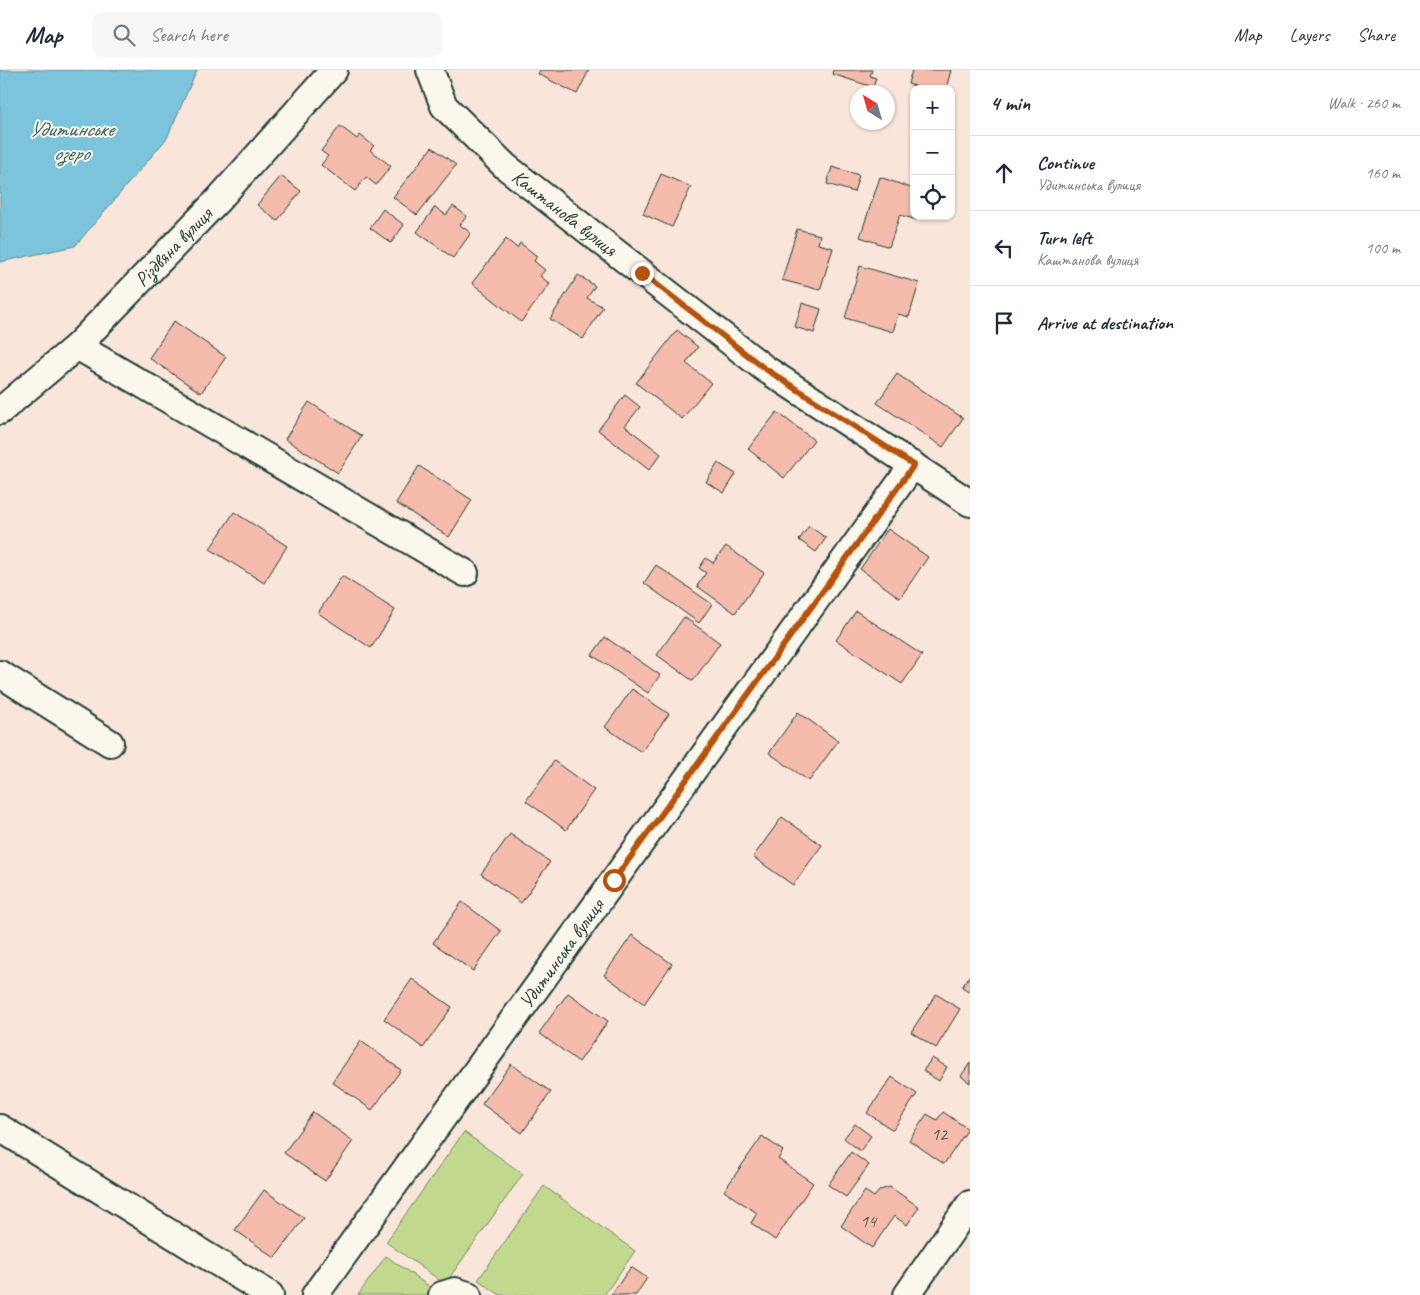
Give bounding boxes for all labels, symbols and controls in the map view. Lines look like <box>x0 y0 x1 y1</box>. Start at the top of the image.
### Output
search box <box>92 12 442 57</box>
text: Map <box>25 20 62 50</box>
icon: search <box>110 21 138 49</box>
text: Search here <box>150 23 228 47</box>
text: Map <box>1234 24 1262 46</box>
text: Layers <box>1290 24 1329 46</box>
text: Share <box>1357 24 1395 46</box>
north arrow <box>850 85 895 130</box>
map controls <box>910 85 955 220</box>
button: + <box>910 85 955 130</box>
text: 4 min <box>990 90 1030 116</box>
text: Walk · 260 m <box>1328 93 1400 113</box>
water label: Удитинське озеро <box>29 116 116 167</box>
button: − <box>910 130 955 175</box>
text: Continue <box>1037 151 1094 175</box>
icon: ahead <box>990 159 1018 187</box>
text: 160 m <box>1366 163 1400 183</box>
street label: Каштанова вулиця <box>507 164 623 262</box>
button: locate <box>910 175 955 220</box>
text: Удитинська вулиця <box>1037 175 1140 195</box>
street label: Різдвяна вулиця <box>129 200 218 291</box>
text: Turn left <box>1037 226 1092 250</box>
icon: left <box>990 234 1018 262</box>
text: 100 m <box>1366 238 1400 258</box>
text: Каштанова вулиця <box>1037 250 1138 270</box>
route end <box>631 262 654 285</box>
icon: arrive <box>990 309 1018 337</box>
text: Arrive at destination <box>1037 311 1173 335</box>
route start <box>603 869 626 892</box>
street label: Удитинська вулиця <box>513 892 610 1013</box>
house number: 12 <box>931 1123 949 1145</box>
house number: 14 <box>860 1210 878 1232</box>

